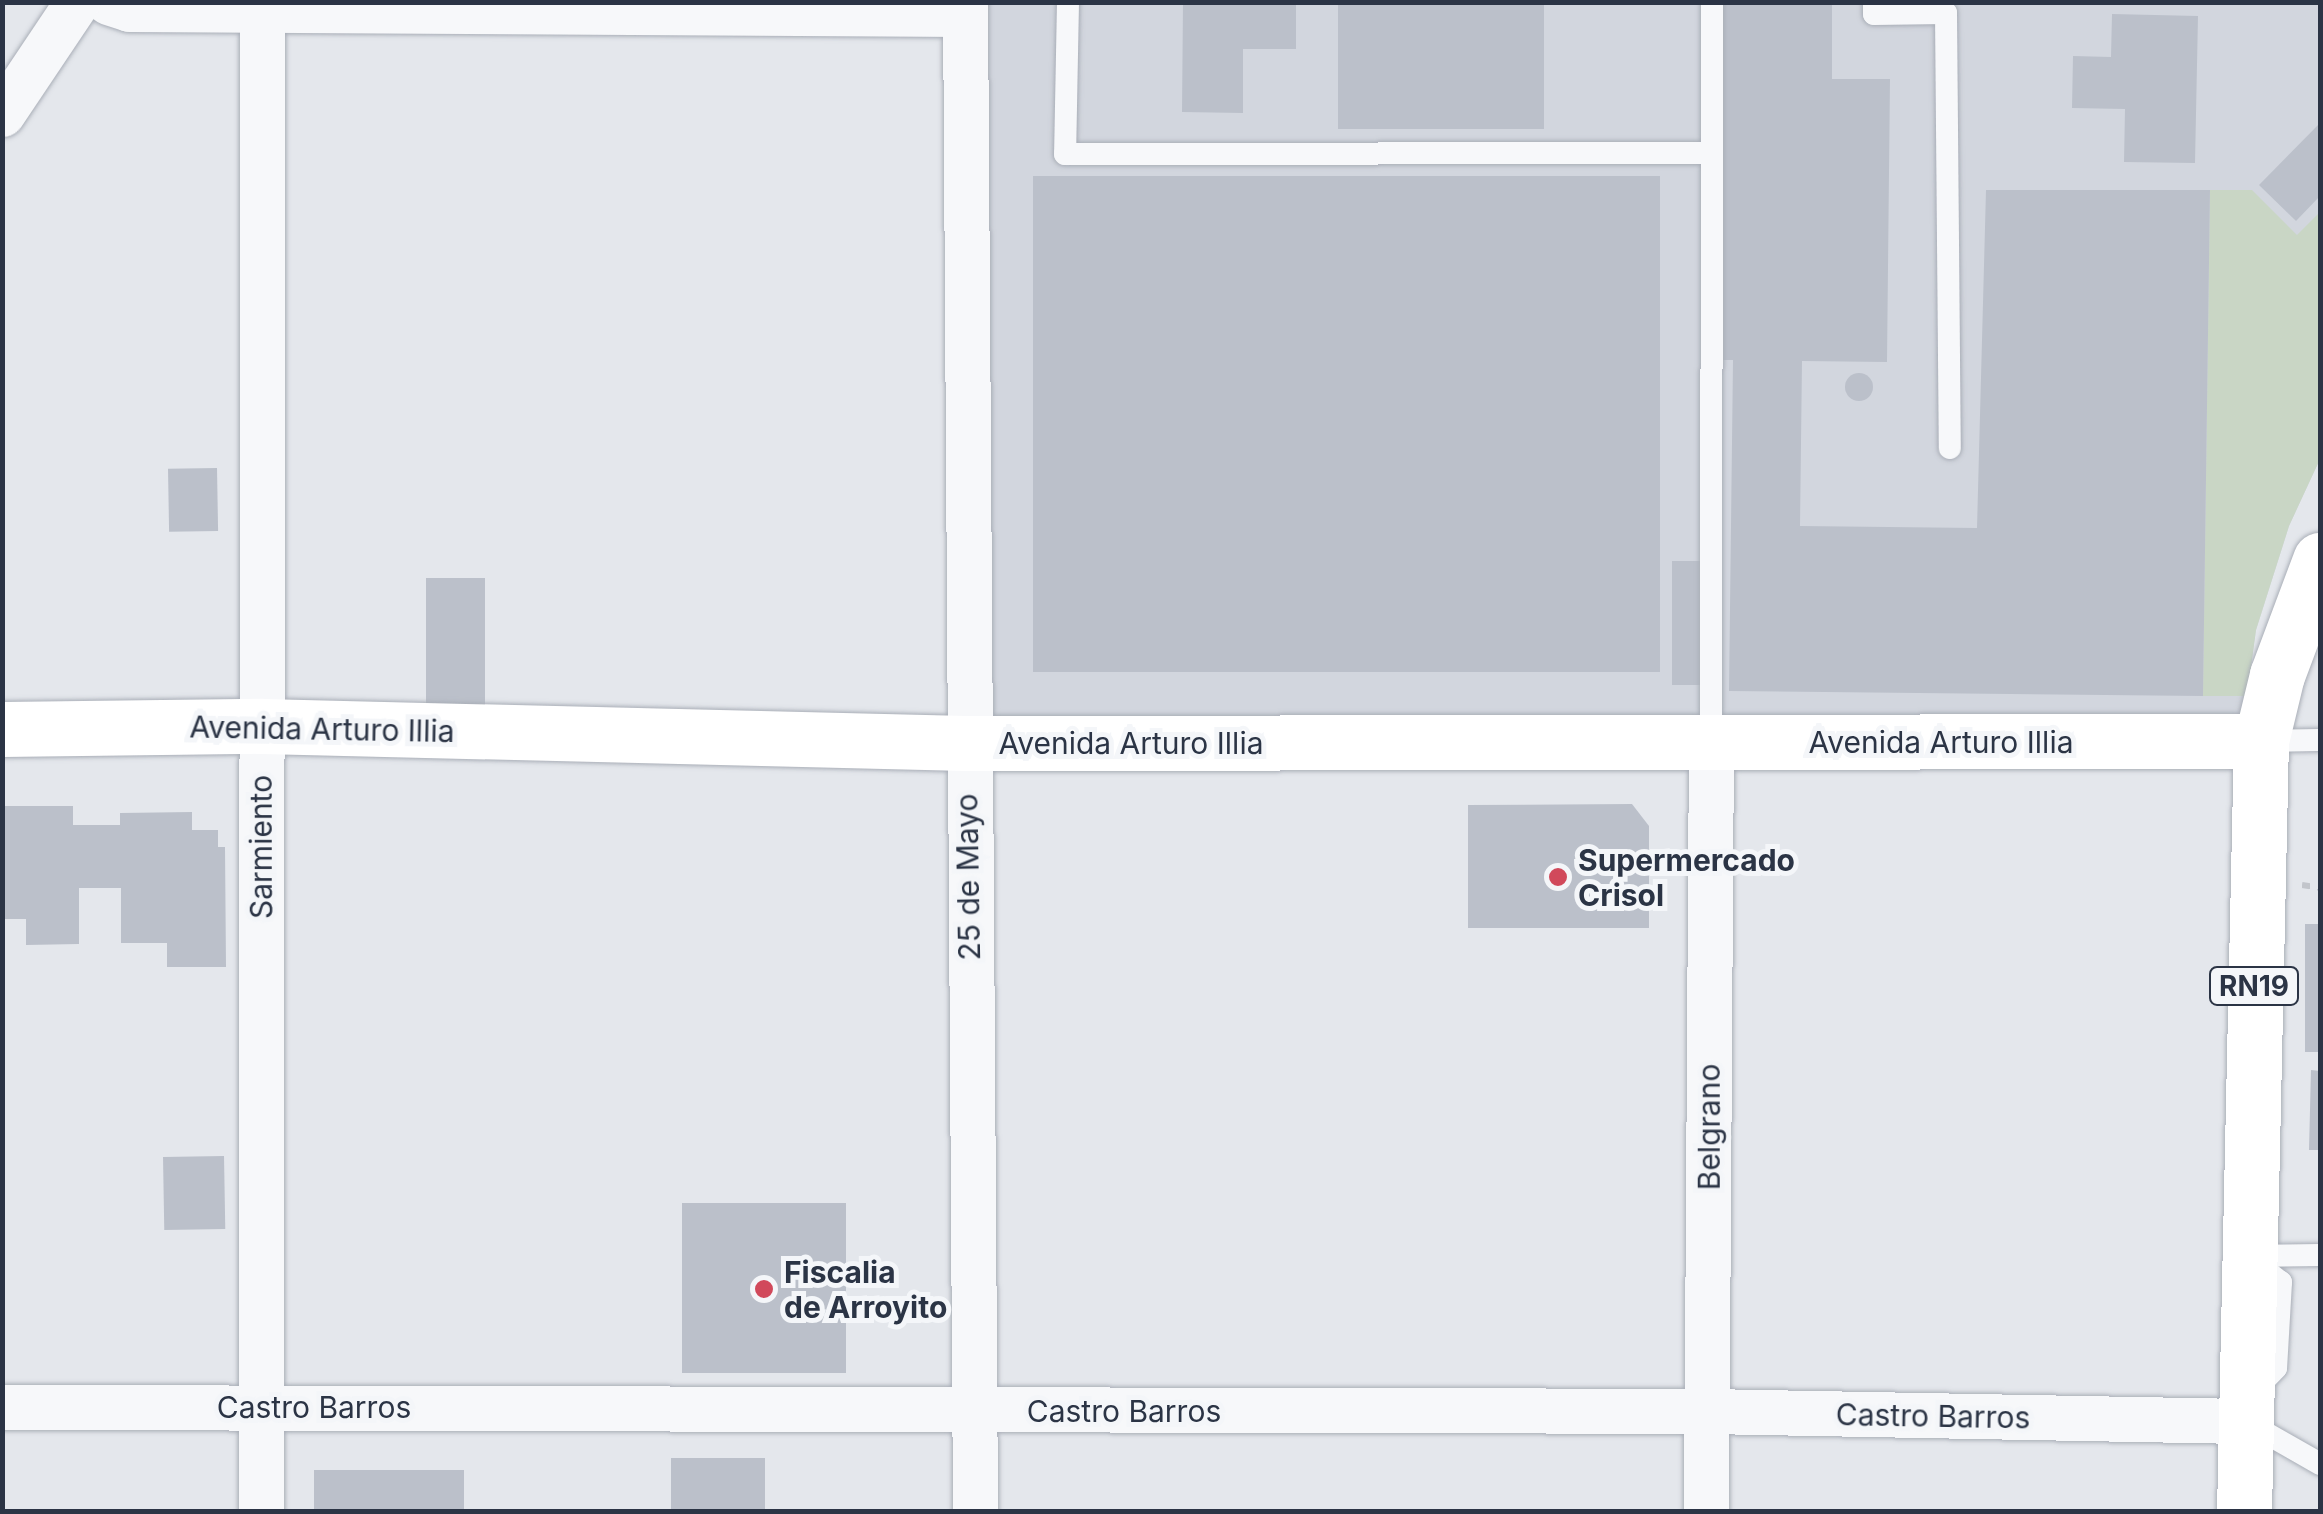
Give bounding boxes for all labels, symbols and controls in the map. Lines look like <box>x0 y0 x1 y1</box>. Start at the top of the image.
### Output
street label: Avenida Arturo Illia <box>189 709 455 749</box>
street label: Avenida Arturo Illia <box>1808 724 2074 760</box>
street label: Avenida Arturo Illia <box>998 725 1264 761</box>
street label: Sarmiento <box>243 775 279 919</box>
street label: 25 de Mayo <box>949 793 987 961</box>
place label: Supermercado Crisol <box>1578 842 1795 912</box>
marker: Supermercado Crisol <box>1547 866 1569 888</box>
road number: RN19 <box>2209 963 2299 1009</box>
street label: Belgrano <box>1691 1064 1727 1190</box>
place label: Fiscalia de Arroyito <box>784 1254 947 1324</box>
marker: Fiscalia de Arroyito <box>753 1278 775 1300</box>
street label: Castro Barros <box>217 1389 411 1425</box>
street label: Castro Barros <box>1027 1393 1221 1429</box>
street label: Castro Barros <box>1835 1396 2031 1436</box>

